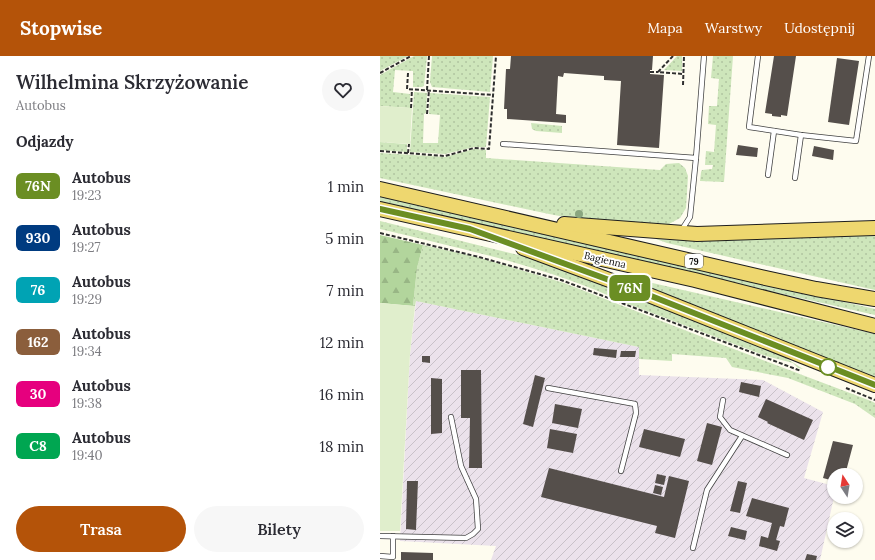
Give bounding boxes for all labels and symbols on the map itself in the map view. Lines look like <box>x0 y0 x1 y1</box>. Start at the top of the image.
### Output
street label: Bagienna <box>583 249 627 271</box>
road number: 79 <box>685 254 703 268</box>
line badge: 76N <box>607 275 653 301</box>
unlabelled marker <box>819 358 837 376</box>
north arrow <box>827 468 863 504</box>

